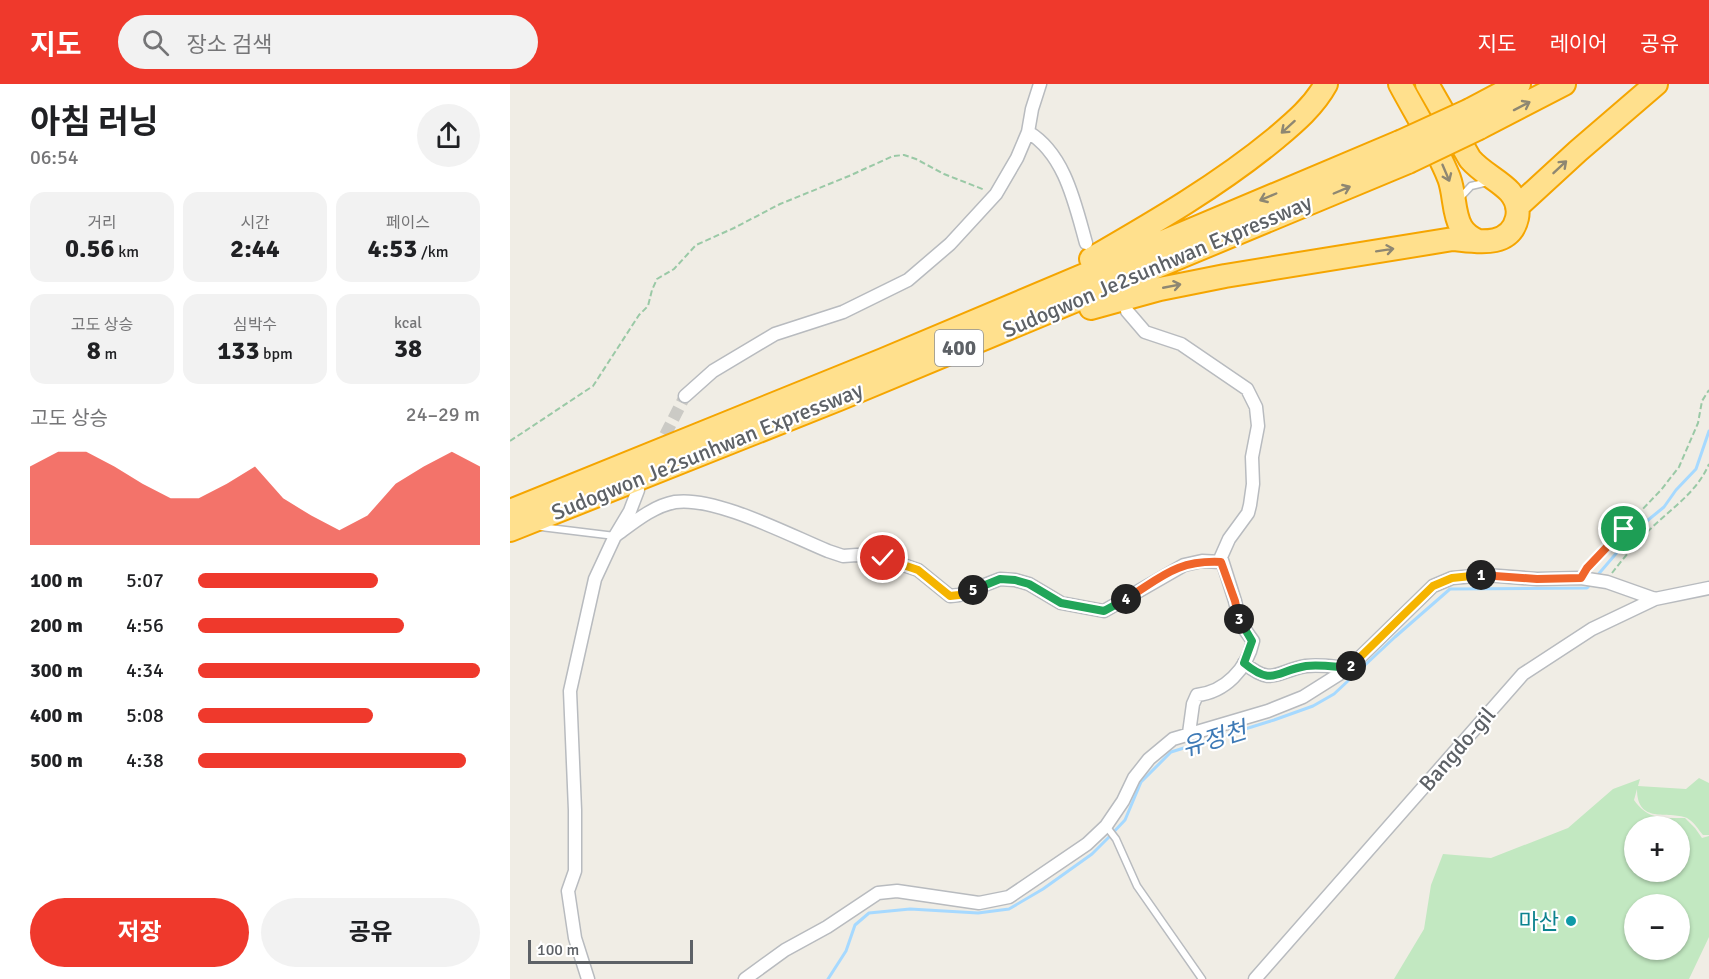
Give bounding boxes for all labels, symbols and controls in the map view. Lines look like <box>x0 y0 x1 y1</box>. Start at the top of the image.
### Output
search box <box>118 15 538 69</box>
icon: search <box>139 26 172 59</box>
text: 지도 <box>30 28 82 62</box>
text: 장소 검색 <box>187 31 272 58</box>
text: 지도 <box>1478 31 1516 57</box>
text: 레이어 <box>1549 31 1607 57</box>
text: 공유 <box>1640 31 1679 57</box>
one-way arrow <box>1512 100 1530 111</box>
text: 아침 러닝 <box>30 102 159 143</box>
button: share <box>417 104 480 167</box>
one-way arrow <box>1280 121 1296 134</box>
text: 06:54 <box>30 145 79 170</box>
one-way arrow <box>1552 160 1567 174</box>
one-way arrow <box>1441 163 1452 182</box>
one-way arrow <box>1332 184 1350 195</box>
street label: Sudogwon Je2sunhwan Expressway <box>998 188 1316 344</box>
one-way arrow <box>1260 192 1278 204</box>
text: 거리 <box>87 213 117 233</box>
text: 시간 <box>240 213 270 233</box>
text: 페이스 <box>386 213 430 233</box>
text: 0.56 <box>65 233 115 265</box>
text: 2:44 <box>230 233 280 265</box>
text: 4:53 <box>368 233 417 265</box>
text: km <box>115 242 139 262</box>
text: /km <box>417 242 448 262</box>
one-way arrow <box>1375 244 1394 255</box>
one-way arrow <box>1162 280 1182 291</box>
text: kcal <box>394 313 422 333</box>
text: 고도 상승 <box>71 315 133 335</box>
text: 심박수 <box>233 315 277 335</box>
road number: 400 <box>935 330 983 366</box>
text: 38 <box>394 333 422 365</box>
text: 8 <box>87 335 101 367</box>
text: 133 <box>217 335 259 367</box>
text: m <box>101 344 117 364</box>
text: bpm <box>259 344 293 364</box>
street label: Sudogwon Je2sunhwan Expressway <box>547 376 867 526</box>
text: 24–29 m <box>406 402 480 427</box>
text: 고도 상승 <box>30 406 108 431</box>
pin <box>1598 503 1649 554</box>
icon: arrive <box>1607 512 1640 545</box>
pin <box>857 532 908 583</box>
icon: check <box>866 541 899 574</box>
pin: 1 <box>1466 560 1496 590</box>
text: 1 <box>1477 565 1485 585</box>
text: 100 m <box>30 568 83 593</box>
text: 5:07 <box>126 568 164 593</box>
pin: 5 <box>958 575 988 605</box>
text: 5 <box>969 580 977 600</box>
pin: 4 <box>1111 584 1141 614</box>
text: 4 <box>1122 589 1130 609</box>
pin: 3 <box>1224 604 1254 634</box>
text: 3 <box>1235 609 1243 629</box>
text: 200 m <box>30 613 83 638</box>
text: 4:56 <box>126 613 164 638</box>
pin: 2 <box>1336 651 1366 681</box>
text: 2 <box>1347 656 1355 676</box>
text: 300 m <box>30 658 83 683</box>
text: 4:34 <box>126 658 164 683</box>
street label: Bangdo-gil <box>1413 701 1501 797</box>
text: 400 m <box>30 703 83 728</box>
text: 5:08 <box>126 703 164 728</box>
water label: 유정천 <box>1178 714 1253 763</box>
text: 500 m <box>30 748 83 773</box>
text: 4:38 <box>126 748 164 773</box>
map controls <box>1624 816 1690 960</box>
button: + <box>1624 816 1690 882</box>
button: − <box>1624 894 1690 960</box>
button: 저장 <box>30 898 249 967</box>
button: 공유 <box>261 898 480 967</box>
place label: 마산 <box>1519 908 1559 935</box>
marker: 마산 <box>1564 914 1578 928</box>
scale bar <box>528 937 693 964</box>
text: 100 m <box>537 940 579 960</box>

